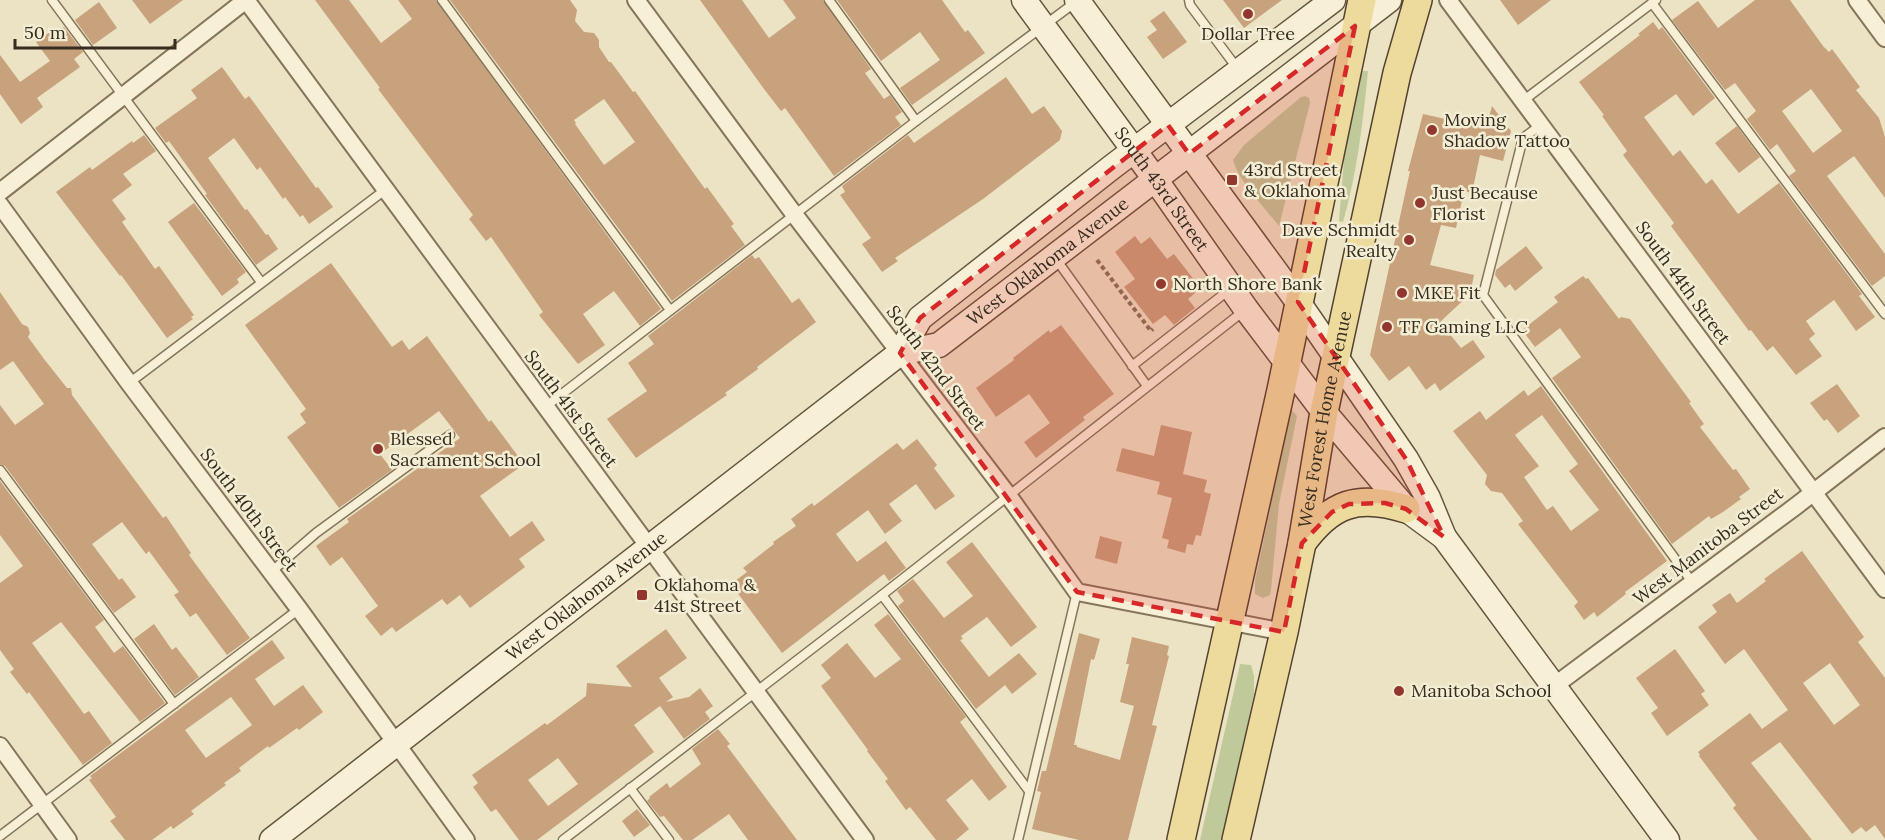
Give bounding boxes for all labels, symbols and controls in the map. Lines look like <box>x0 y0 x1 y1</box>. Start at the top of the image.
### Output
marker: Dollar Tree <box>1241 7 1255 21</box>
scale bar <box>15 12 176 50</box>
text: 50 m <box>24 21 66 44</box>
place label: Dollar Tree <box>1201 22 1295 45</box>
place label: Moving Shadow Tattoo <box>1444 108 1570 152</box>
street label: South 43rd Street <box>1110 122 1214 256</box>
marker: Moving Shadow Tattoo <box>1425 123 1439 137</box>
place label: 43rd Street & Oklahoma <box>1244 158 1346 202</box>
marker: 43rd Street & Oklahoma <box>1225 173 1239 187</box>
place label: Just Because Florist <box>1431 181 1538 225</box>
street label: West Oklahoma Avenue <box>962 192 1133 330</box>
marker: Just Because Florist <box>1413 196 1427 210</box>
street label: South 44th Street <box>1631 216 1736 349</box>
place label: Dave Schmidt Realty <box>1282 218 1397 262</box>
marker: Dave Schmidt Realty <box>1402 233 1416 247</box>
place label: North Shore Bank <box>1173 272 1323 295</box>
marker: North Shore Bank <box>1154 277 1168 291</box>
place label: MKE Fit <box>1414 281 1481 304</box>
marker: MKE Fit <box>1395 286 1409 300</box>
street label: South 42nd Street <box>882 301 991 435</box>
street label: West Forest Home Avenue <box>1293 308 1357 530</box>
place label: TF Gaming LLC <box>1399 315 1528 338</box>
marker: TF Gaming LLC <box>1380 320 1394 334</box>
street label: South 41st Street <box>520 345 623 472</box>
place label: Blessed Sacrament School <box>390 427 541 471</box>
marker: Blessed Sacrament School <box>371 442 385 456</box>
street label: South 40th Street <box>196 444 303 576</box>
street label: West Manitoba Street <box>1628 482 1787 610</box>
street label: West Oklahoma Avenue <box>501 526 672 665</box>
place label: Oklahoma & 41st Street <box>654 573 757 617</box>
marker: Oklahoma & 41st Street <box>635 588 649 602</box>
place label: Manitoba School <box>1411 679 1552 702</box>
marker: Manitoba School <box>1392 684 1406 698</box>

